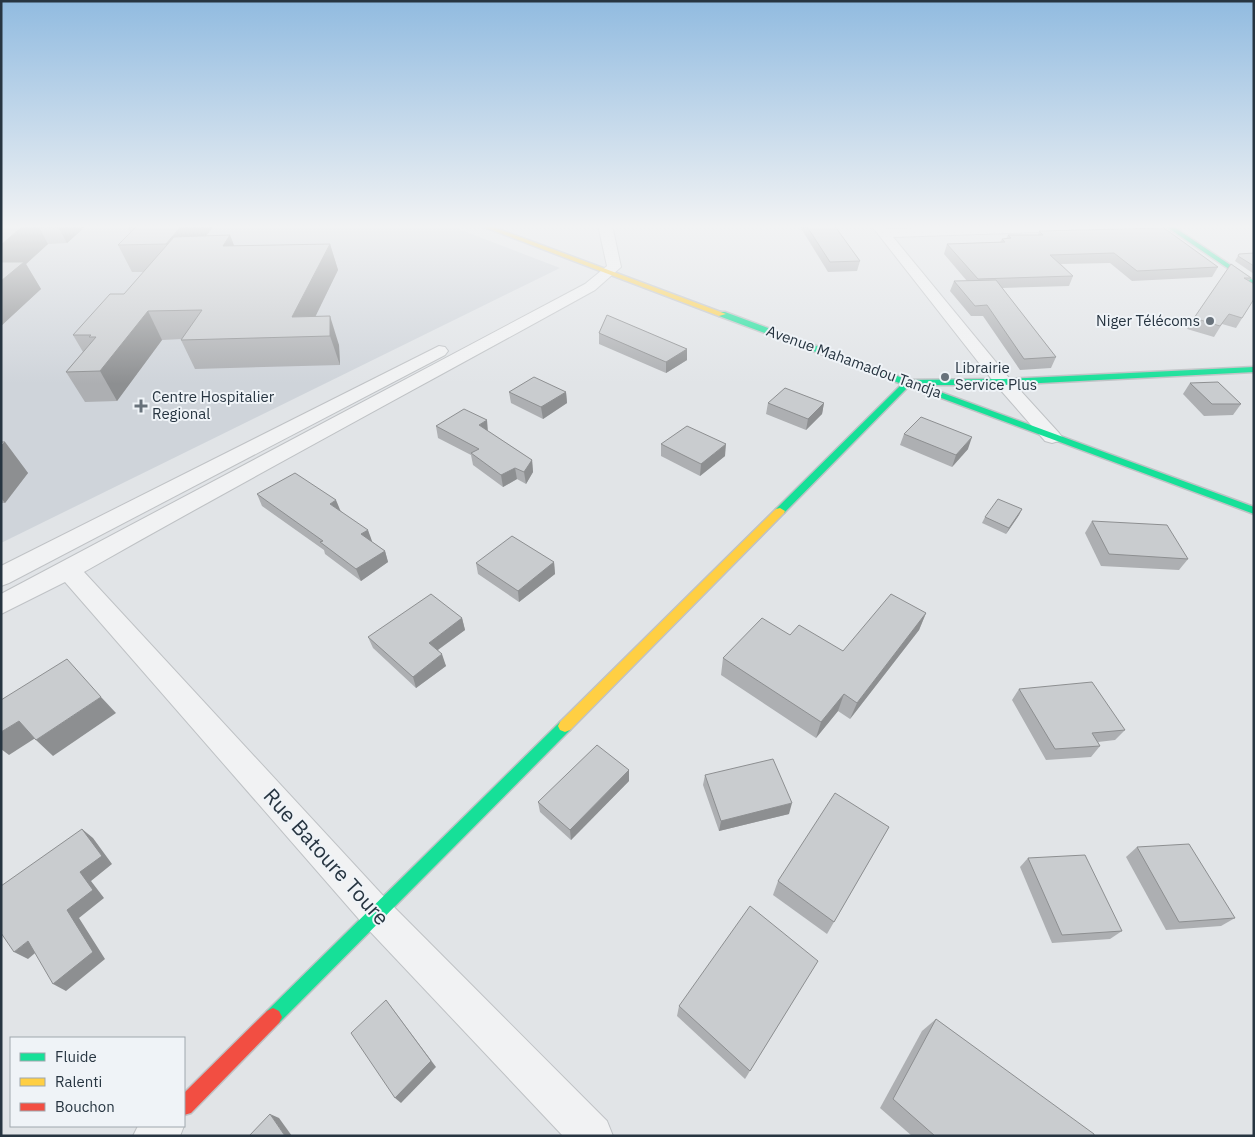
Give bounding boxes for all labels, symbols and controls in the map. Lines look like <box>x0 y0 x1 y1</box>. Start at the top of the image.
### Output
place label: Niger Télécoms <box>1096 311 1200 330</box>
marker: Niger Télécoms <box>1204 315 1216 327</box>
street label: Avenue Mahamadou Tandja <box>764 321 944 402</box>
place label: Librairie Service Plus <box>955 358 1037 394</box>
marker: Librairie Service Plus <box>939 371 951 383</box>
place label: Centre Hospitalier Regional <box>152 387 275 423</box>
marker: Centre Hospitalier Regional <box>134 399 148 413</box>
street label: Rue Batoure Toure <box>258 782 396 931</box>
legend <box>10 1037 185 1127</box>
text: Fluide <box>55 1047 97 1066</box>
text: Ralenti <box>55 1072 102 1091</box>
text: Bouchon <box>55 1097 115 1116</box>

